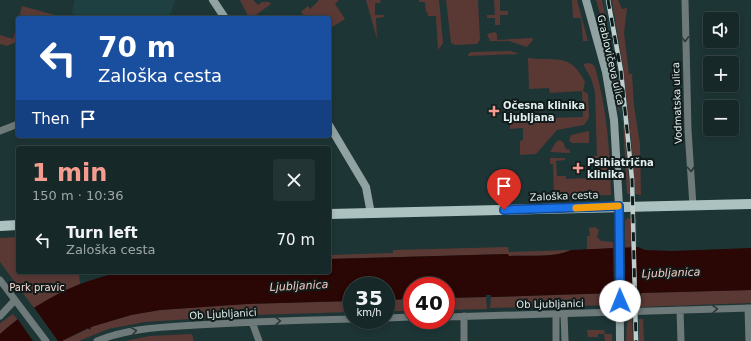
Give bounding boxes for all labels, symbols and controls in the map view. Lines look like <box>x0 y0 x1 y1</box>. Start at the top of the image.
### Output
map controls <box>703 12 739 136</box>
button: sound <box>703 12 739 48</box>
street label: Grablovičeva ulica <box>595 14 627 106</box>
text: 70 m <box>98 31 176 64</box>
icon: left <box>32 32 84 84</box>
one-way arrow <box>681 36 689 42</box>
button: + <box>703 56 739 92</box>
street label: Vodmatska ulica <box>670 62 684 144</box>
text: Zaloška cesta <box>98 65 222 86</box>
place label: Očesna klinika Ljubljana <box>503 100 585 123</box>
button: − <box>703 100 739 136</box>
marker: Očesna klinika Ljubljana <box>488 105 500 117</box>
icon: arrive <box>77 108 99 130</box>
text: Then <box>32 110 69 128</box>
place label: Psihiatrična klinika <box>587 157 654 180</box>
text: 1 min <box>32 159 107 187</box>
button: close <box>273 159 315 201</box>
marker: Psihiatrična klinika <box>572 162 584 174</box>
one-way arrow <box>686 166 695 172</box>
pin <box>487 169 521 210</box>
icon: arrive <box>493 175 515 197</box>
text: 150 m · 10:36 <box>32 188 123 203</box>
street label: Zaloška cesta <box>529 189 599 203</box>
text: Turn left <box>66 224 138 242</box>
icon: left <box>32 229 54 251</box>
text: 70 m <box>277 231 315 249</box>
text: Zaloška cesta <box>66 242 156 257</box>
water label: Ljubljanica <box>641 265 701 281</box>
speed limit sign: 40 <box>403 277 455 329</box>
water label: Ljubljanica <box>269 278 329 294</box>
position arrow <box>599 280 641 322</box>
park label: Park pravic <box>9 282 65 293</box>
text: 35 <box>355 286 383 310</box>
street label: Ob Ljubljanici <box>516 298 584 310</box>
one-way arrow <box>712 305 718 313</box>
street label: Ob Ljubljanici <box>189 307 257 321</box>
text: km/h <box>356 307 382 318</box>
one-way arrow <box>275 317 281 325</box>
one-way arrow <box>131 327 137 335</box>

